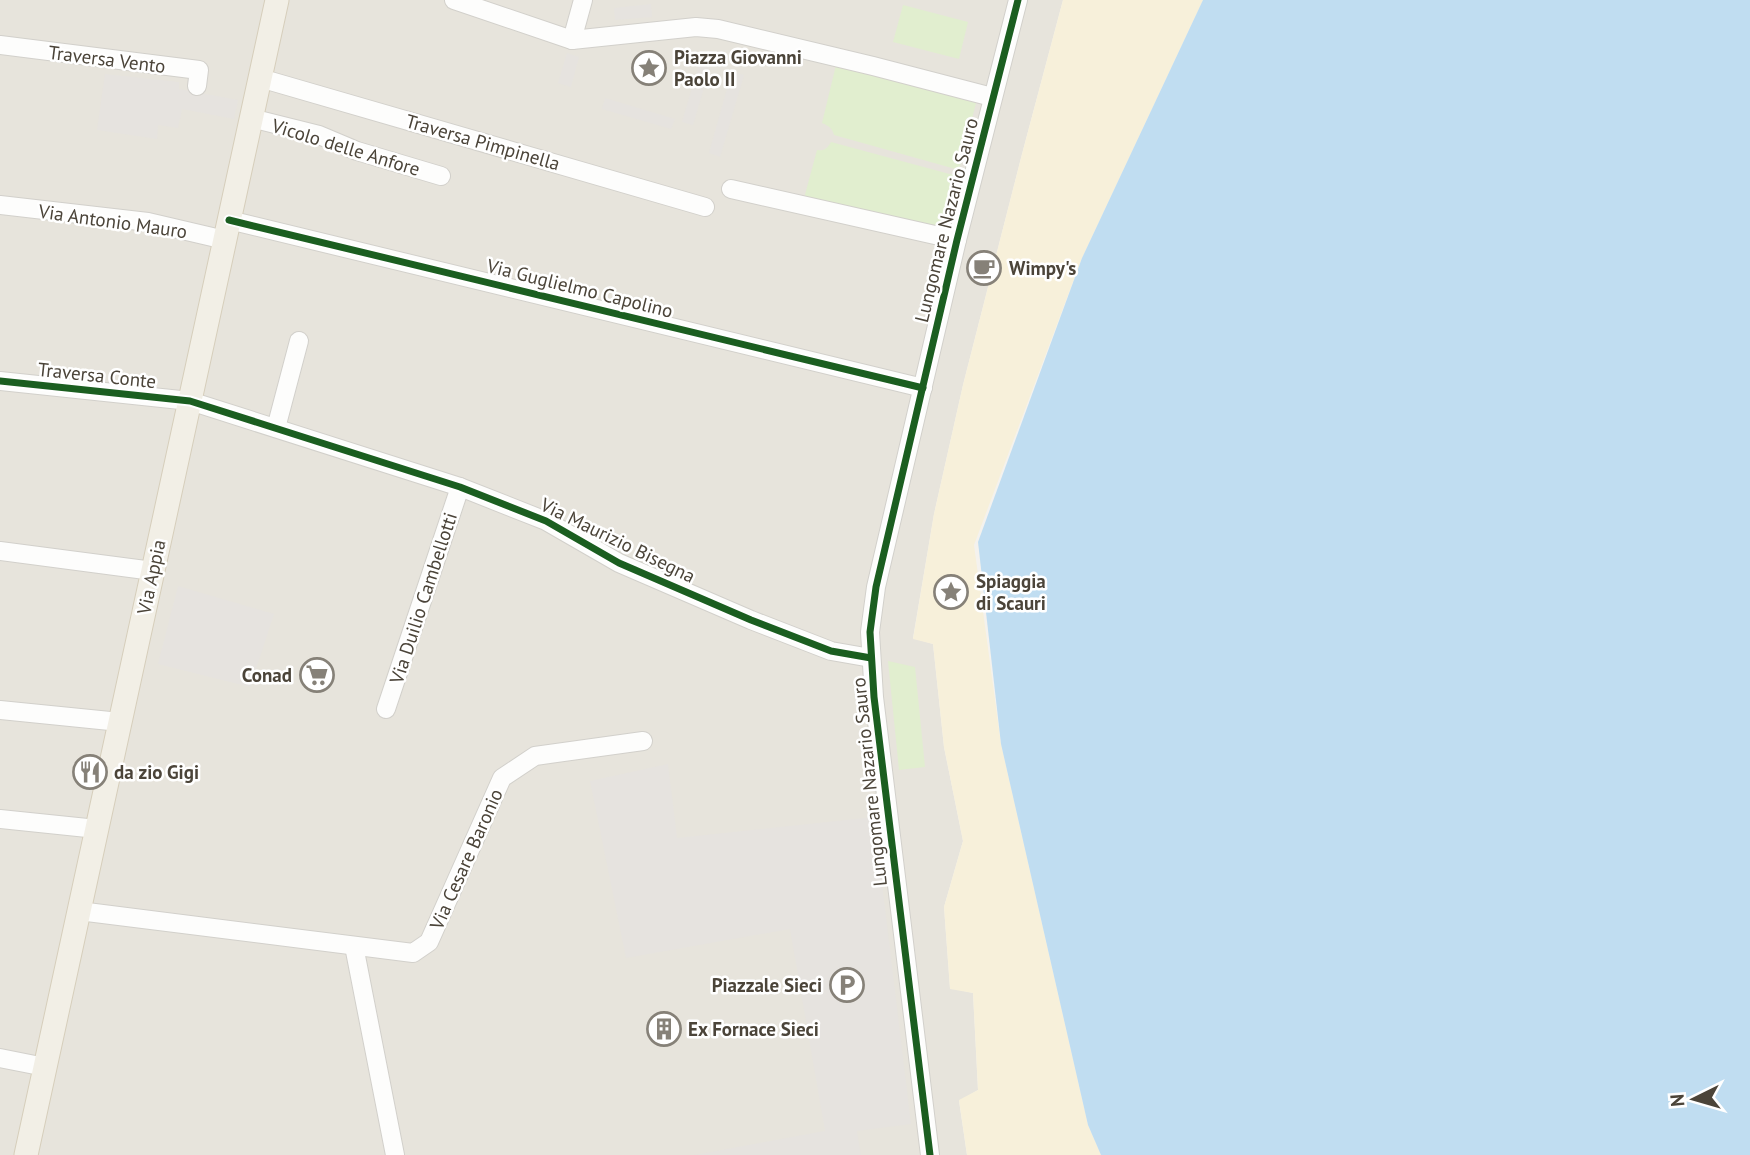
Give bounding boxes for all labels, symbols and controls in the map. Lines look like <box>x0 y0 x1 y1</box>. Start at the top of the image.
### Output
street label: Traversa Vento <box>47 40 167 78</box>
place label: Piazza Giovanni Paolo II <box>674 45 802 91</box>
place icon: Piazza Giovanni Paolo II <box>630 49 668 87</box>
street label: Traversa Pimpinella <box>403 109 563 175</box>
street label: Vicolo delle Anfore <box>268 113 423 181</box>
street label: Lungomare Nazario Sauro <box>909 115 983 325</box>
street label: Via Antonio Mauro <box>36 199 189 243</box>
cafe icon: Wimpy's <box>965 249 1003 287</box>
street label: Via Guglielmo Capolino <box>484 253 675 323</box>
place label: Wimpy's <box>1009 256 1076 280</box>
street label: Traversa Conte <box>37 357 157 393</box>
street label: Via Maurizio Bisegna <box>536 492 699 588</box>
street label: Via Duilio Cambellotti <box>384 509 462 688</box>
street label: Via Appia <box>131 537 171 618</box>
place label: Spiaggia di Scauri <box>976 569 1046 615</box>
place icon: Spiaggia di Scauri <box>932 573 970 611</box>
supermarket icon: Conad <box>298 656 336 694</box>
place label: Conad <box>242 663 292 687</box>
street label: Lungomare Nazario Sauro <box>846 676 892 888</box>
restaurant icon: da zio Gigi <box>71 753 109 791</box>
place label: da zio Gigi <box>114 760 199 784</box>
street label: Via Cesare Baronio <box>424 785 508 934</box>
parking icon: Piazzale Sieci <box>828 966 866 1004</box>
place label: Piazzale Sieci <box>712 973 822 997</box>
building icon: Ex Fornace Sieci <box>645 1010 683 1048</box>
place label: Ex Fornace Sieci <box>688 1017 819 1041</box>
north arrow <box>1659 1064 1729 1134</box>
text: N <box>1665 1093 1690 1108</box>

